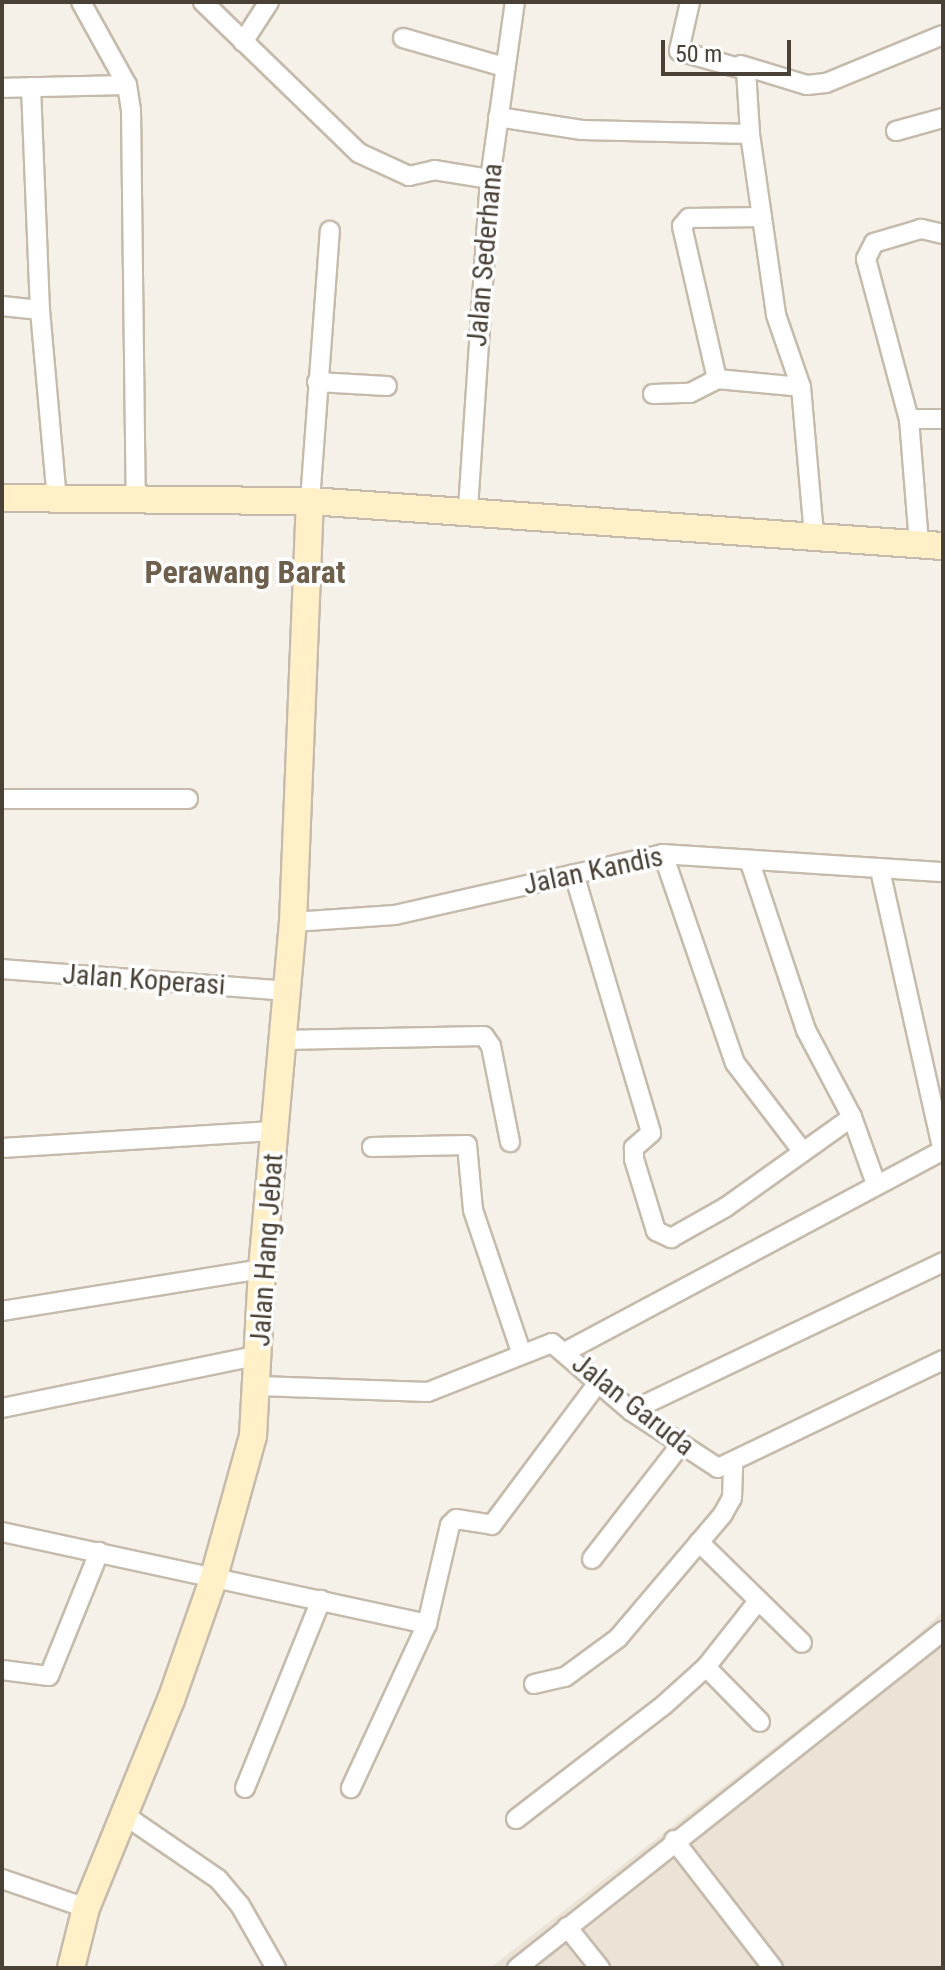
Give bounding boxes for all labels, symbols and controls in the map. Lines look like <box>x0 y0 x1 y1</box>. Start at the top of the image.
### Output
scale bar <box>665 24 795 74</box>
text: 50 m <box>675 40 722 68</box>
street label: Jalan Sederhana <box>460 162 510 348</box>
district label: Perawang Barat <box>144 553 346 591</box>
street label: Jalan Kandis <box>520 840 666 902</box>
street label: Jalan Koperasi <box>61 958 227 1002</box>
street label: Jalan Hang Jebat <box>243 1152 291 1348</box>
street label: Jalan Garuda <box>565 1347 701 1463</box>

